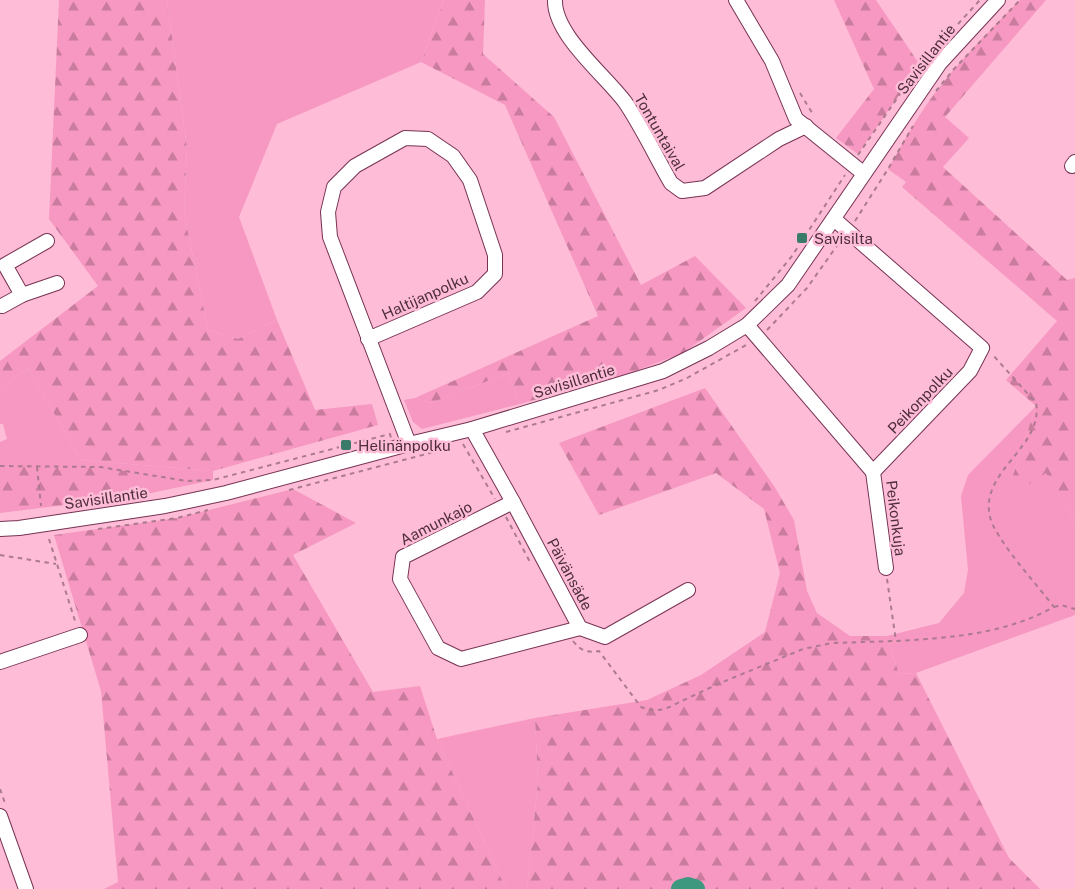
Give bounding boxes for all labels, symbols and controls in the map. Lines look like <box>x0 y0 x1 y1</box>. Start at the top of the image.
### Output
street label: Savisillantie <box>893 21 959 97</box>
street label: Tontuntaival <box>631 91 689 173</box>
place label: Savisilta <box>814 230 873 247</box>
marker: Savisilta <box>795 231 809 245</box>
street label: Haltijanpolku <box>379 269 471 323</box>
street label: Savisillantie <box>531 361 617 401</box>
street label: Peikonpolku <box>884 363 956 437</box>
place label: Helinänpolku <box>358 437 451 454</box>
marker: Helinänpolku <box>339 438 353 452</box>
street label: Peikonkuja <box>883 479 909 557</box>
street label: Savisillantie <box>63 484 149 512</box>
street label: Aamunkajo <box>397 498 475 548</box>
street label: Päivänsäde <box>544 535 596 613</box>

